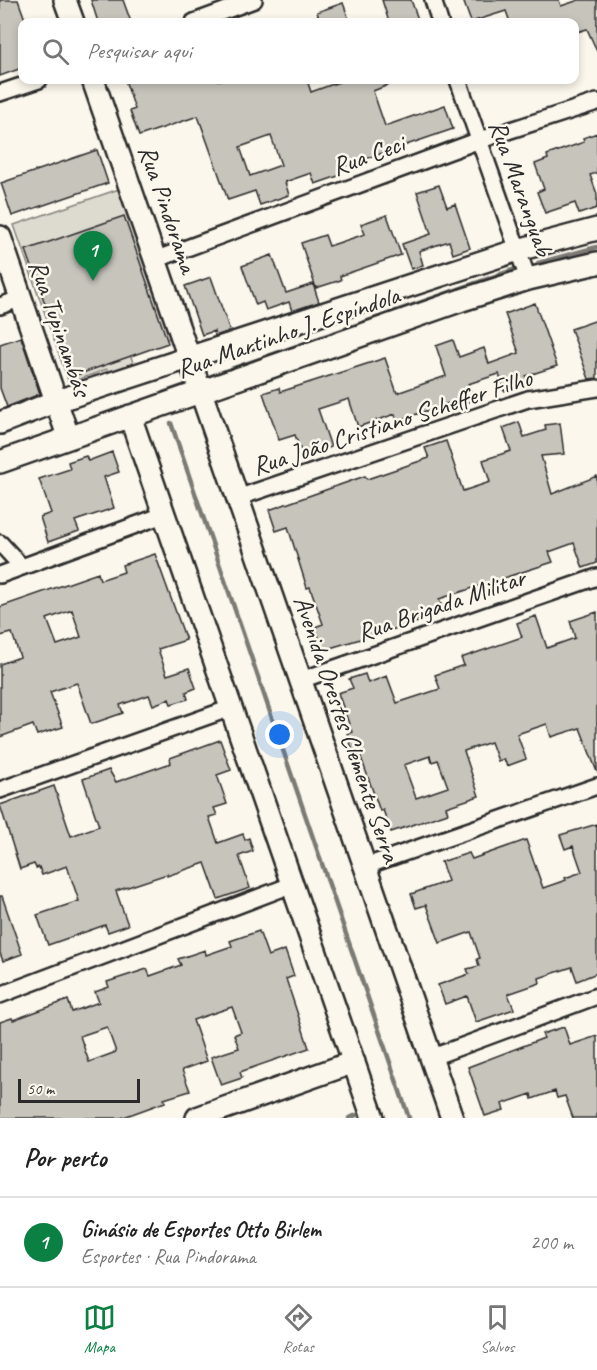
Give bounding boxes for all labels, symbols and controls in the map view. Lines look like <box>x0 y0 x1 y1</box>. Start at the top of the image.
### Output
search box <box>18 18 579 84</box>
icon: search <box>39 35 72 68</box>
text: Pesquisar aqui <box>87 37 192 65</box>
street label: Rua Maranguab <box>481 116 561 262</box>
street label: Rua Ceci <box>327 126 412 183</box>
street label: Rua Pindorama <box>131 141 206 279</box>
pin: 1 <box>74 232 112 281</box>
street label: Rua Tupinambás <box>21 256 99 402</box>
street label: Rua Martinho J. Espíndola <box>172 278 405 386</box>
street label: Rua João Cristiano Scheffer Filho <box>248 361 538 483</box>
street label: Rua Brigada Militar <box>353 560 532 649</box>
street label: Avenida Orestes Clemente Serra <box>286 591 409 868</box>
your location <box>265 720 294 749</box>
scale bar <box>18 1076 140 1104</box>
text: 50 m <box>27 1079 54 1099</box>
text: Por perto <box>24 1141 106 1174</box>
text: Ginásio de Esportes Otto Birlem <box>81 1216 321 1244</box>
text: 1 <box>39 1230 48 1255</box>
text: 200 m <box>530 1230 573 1255</box>
text: Esportes · Rua Pindorama <box>81 1244 256 1269</box>
tab: Mapa <box>83 1301 116 1357</box>
tab: Rotas <box>282 1301 315 1357</box>
tab: Salvos <box>480 1301 514 1357</box>

